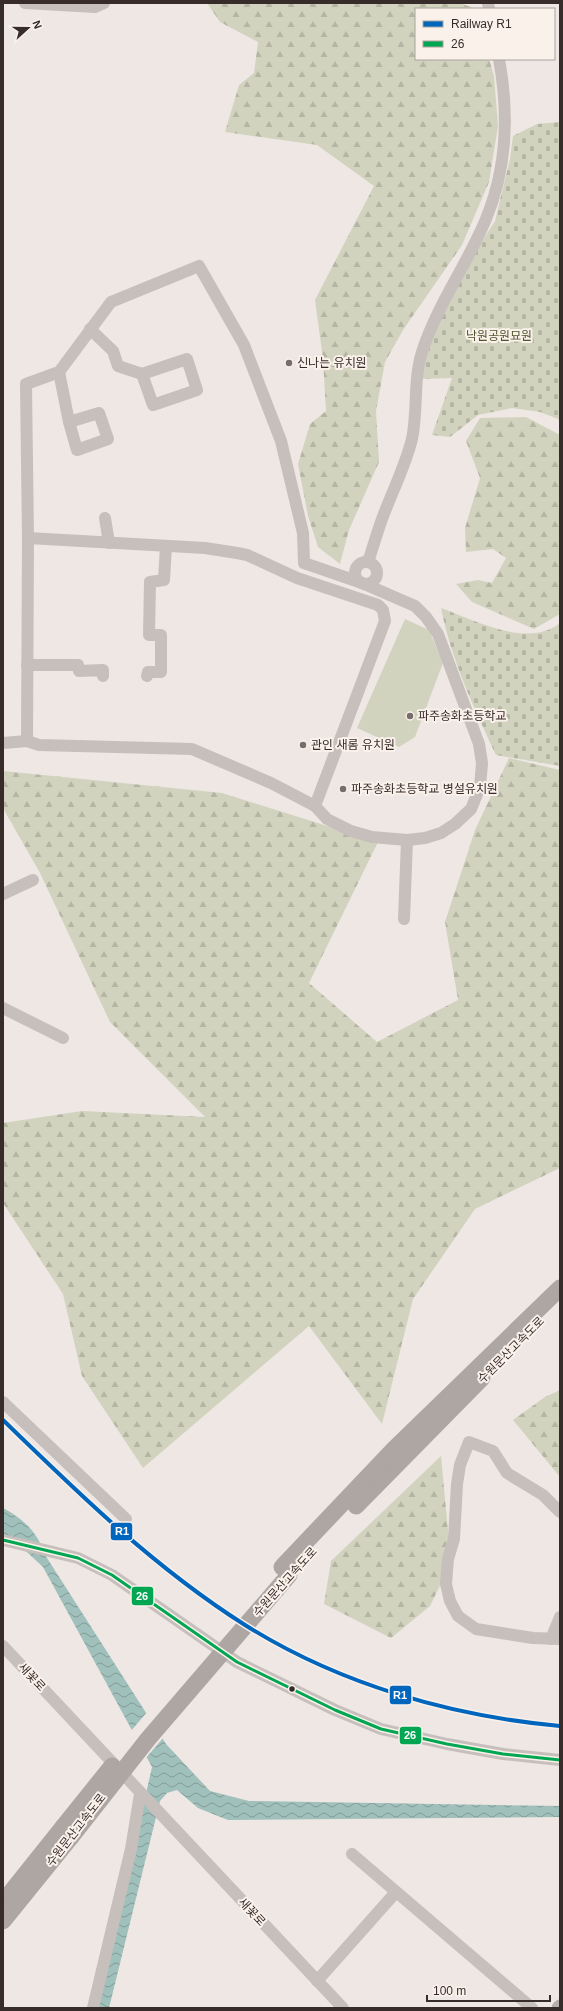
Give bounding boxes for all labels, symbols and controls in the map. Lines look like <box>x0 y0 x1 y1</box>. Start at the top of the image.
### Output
north arrow <box>8 8 48 48</box>
legend <box>415 8 555 60</box>
text: Railway R1 <box>451 17 512 31</box>
text: N <box>30 19 44 30</box>
text: 26 <box>451 37 465 51</box>
park label: 낙원공원묘원 <box>466 329 532 343</box>
place label: 신나는 유치원 <box>297 356 367 370</box>
marker: 신나는 유치원 <box>284 358 294 368</box>
place label: 파주송화초등학교 <box>418 709 506 723</box>
marker: 파주송화초등학교 <box>405 711 415 721</box>
place label: 관인 새롬 유치원 <box>311 738 395 752</box>
marker: 관인 새롬 유치원 <box>298 740 308 750</box>
place label: 파주송화초등학교 병설유치원 <box>351 782 498 796</box>
marker: 파주송화초등학교 병설유치원 <box>338 784 348 794</box>
street label: 수원문산고속도로 <box>475 1314 547 1386</box>
line badge: R1 <box>110 1522 133 1541</box>
text: R1 <box>115 1525 129 1537</box>
street label: 수원문산고속도로 <box>250 1544 320 1620</box>
line badge: 26 <box>131 1586 154 1606</box>
text: 26 <box>136 1590 148 1602</box>
street label: 새꽃로 <box>16 1660 48 1694</box>
unlabelled marker <box>287 1684 297 1694</box>
line badge: R1 <box>389 1685 412 1705</box>
text: R1 <box>393 1689 407 1701</box>
line badge: 26 <box>399 1726 422 1745</box>
text: 26 <box>404 1729 416 1741</box>
street label: 수원문산고속도로 <box>43 1791 109 1869</box>
street label: 새꽃로 <box>236 1895 268 1929</box>
scale bar <box>427 1977 550 2003</box>
text: 100 m <box>433 1984 466 1998</box>

